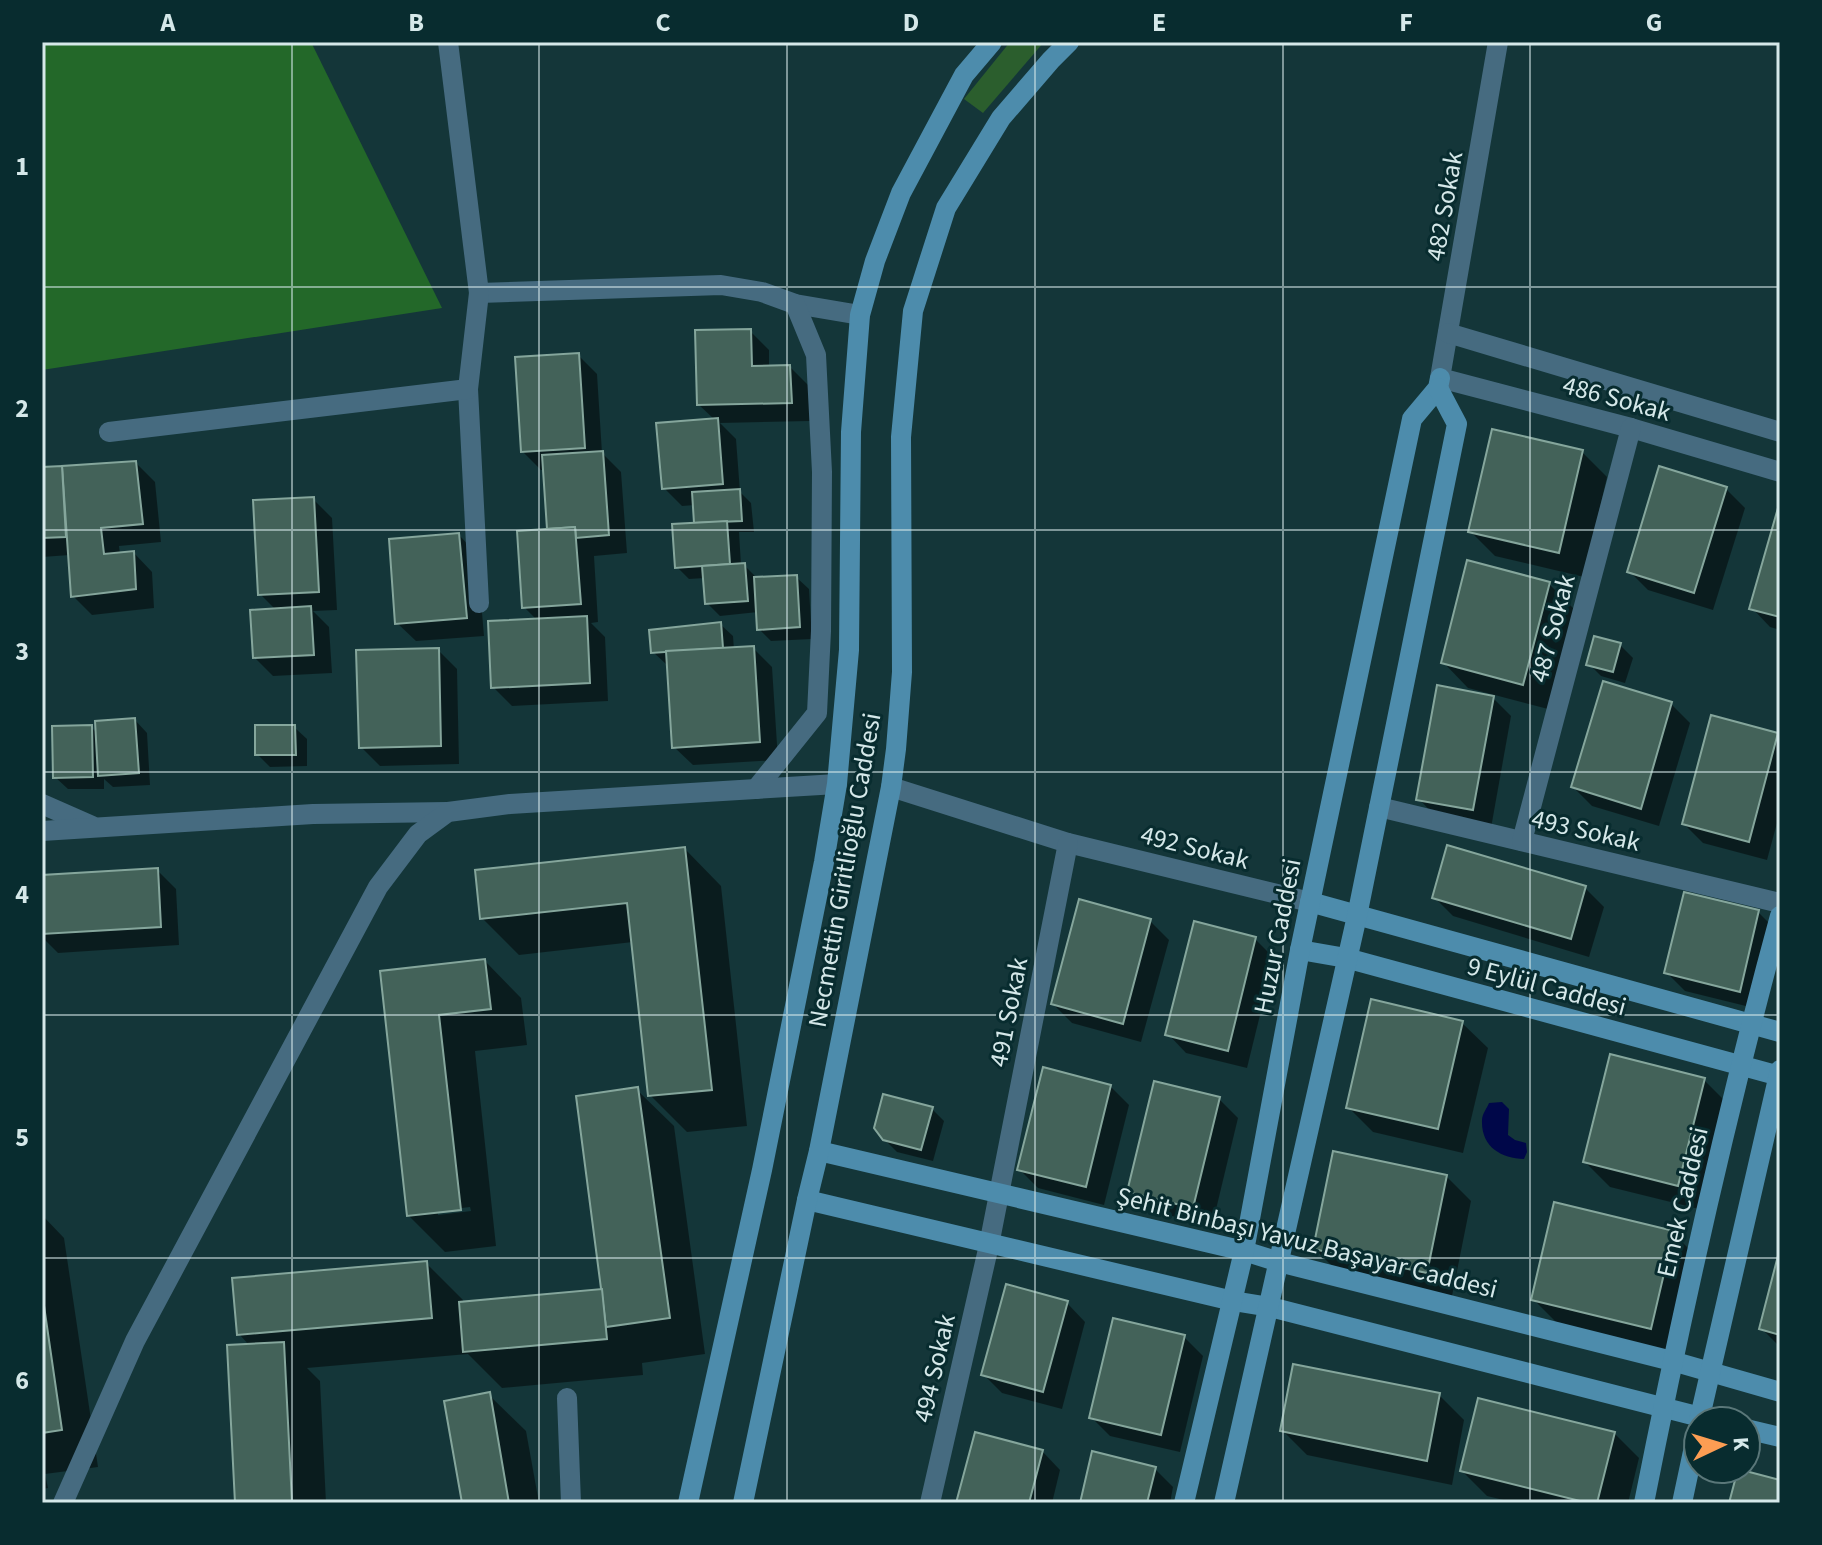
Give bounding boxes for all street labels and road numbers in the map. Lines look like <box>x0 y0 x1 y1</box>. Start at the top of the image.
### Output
street label: 482 Sokak <box>1417 148 1472 264</box>
street label: 486 Sokak <box>1559 366 1675 431</box>
street label: 487 Sokak <box>1520 570 1585 686</box>
street label: Necmettin Giritlioğlu Caddesi <box>799 710 890 1030</box>
street label: 493 Sokak <box>1528 800 1644 861</box>
street label: 492 Sokak <box>1137 816 1253 879</box>
street label: Huzur Caddesi <box>1244 855 1311 1017</box>
street label: 9 Eylül Caddesi <box>1463 947 1631 1025</box>
street label: 491 Sokak <box>980 954 1037 1070</box>
street label: Emek Caddesi <box>1647 1123 1718 1281</box>
street label: Şehit Binbaşı Yavuz Başayar Caddesi <box>1112 1177 1501 1308</box>
street label: 494 Sokak <box>904 1310 965 1426</box>

